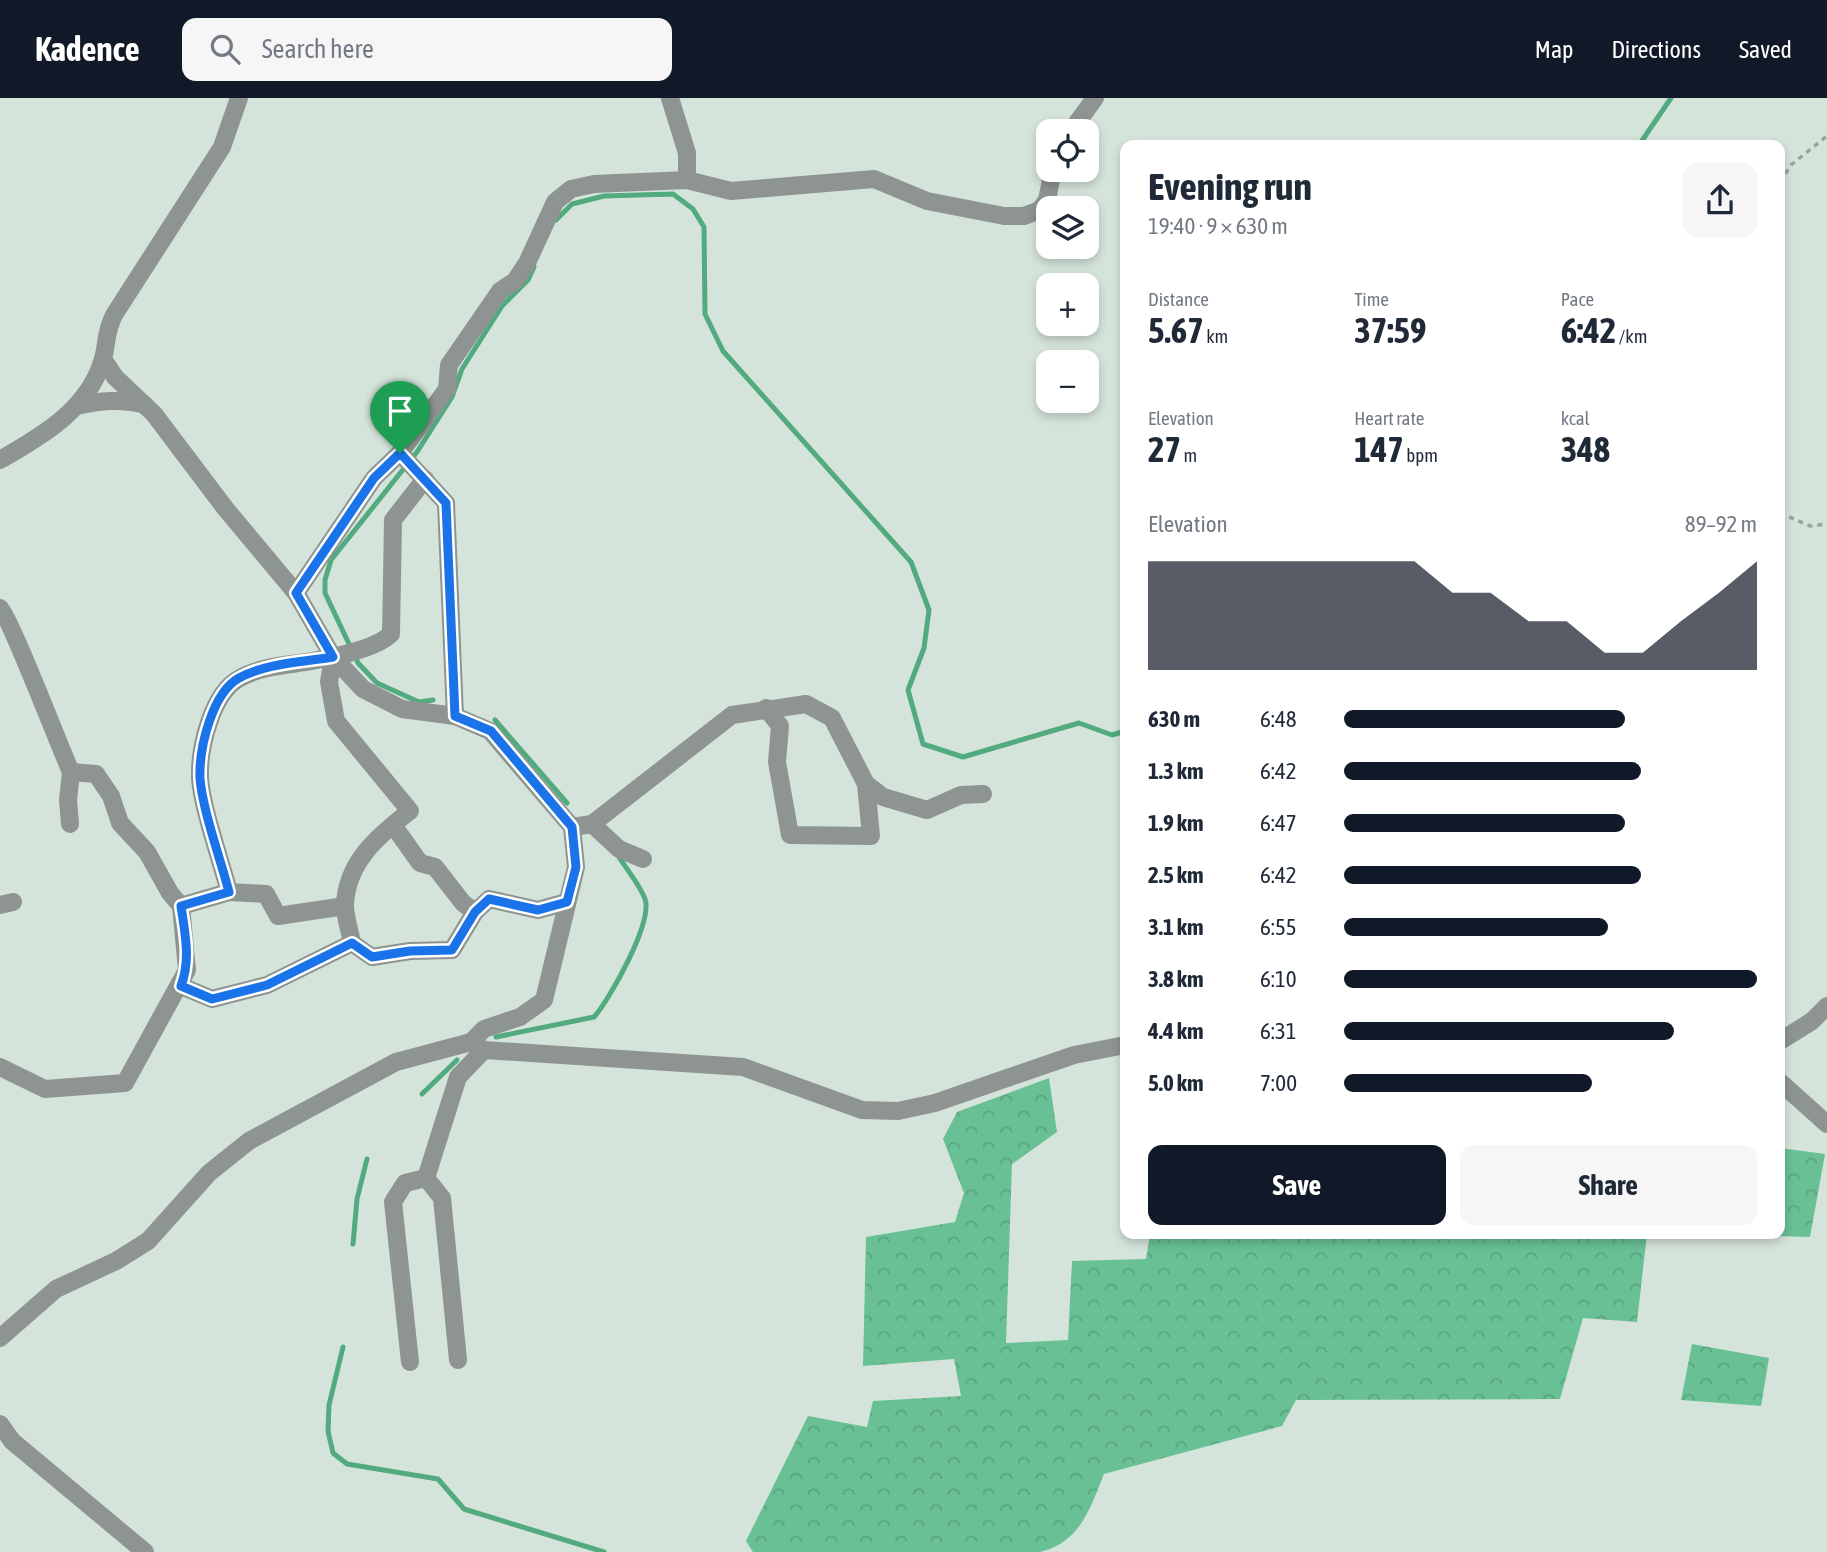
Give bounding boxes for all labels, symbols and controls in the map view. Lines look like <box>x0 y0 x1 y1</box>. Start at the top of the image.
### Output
search box <box>182 18 672 81</box>
text: Kadence <box>35 30 140 68</box>
icon: search <box>206 30 244 68</box>
text: Search here <box>262 34 374 64</box>
text: Map <box>1535 36 1573 63</box>
text: Directions <box>1611 36 1701 63</box>
text: Saved <box>1739 36 1792 63</box>
map controls <box>1036 119 1099 413</box>
button: locate <box>1036 119 1099 182</box>
button: share <box>1683 163 1757 237</box>
text: Evening run <box>1148 165 1312 208</box>
button: layers <box>1036 196 1099 259</box>
text: 19:40 · 9 × 630 m <box>1148 213 1288 239</box>
button: + <box>1036 273 1099 336</box>
text: Distance <box>1148 288 1209 310</box>
text: Time <box>1354 288 1389 310</box>
text: Pace <box>1561 288 1594 310</box>
text: 5.67 <box>1148 310 1204 350</box>
text: 37:59 <box>1354 310 1426 350</box>
text: 6:42 <box>1561 310 1616 350</box>
text: km <box>1204 325 1228 347</box>
text: /km <box>1616 325 1647 347</box>
button: − <box>1036 350 1099 413</box>
pin <box>370 381 430 453</box>
icon: arrive <box>381 392 419 430</box>
text: Elevation <box>1148 407 1214 429</box>
text: Heart rate <box>1354 407 1424 429</box>
text: kcal <box>1561 407 1590 429</box>
text: 27 <box>1148 429 1181 469</box>
text: 147 <box>1354 429 1404 469</box>
text: 348 <box>1561 429 1610 469</box>
text: m <box>1181 444 1197 466</box>
text: bpm <box>1404 444 1438 466</box>
text: Elevation <box>1148 511 1228 537</box>
text: 89–92 m <box>1685 511 1757 537</box>
text: 630 m <box>1148 706 1200 732</box>
text: 6:48 <box>1260 706 1297 732</box>
text: 1.3 km <box>1148 758 1204 784</box>
text: 6:42 <box>1260 758 1297 784</box>
text: 1.9 km <box>1148 810 1204 836</box>
text: 6:47 <box>1260 810 1297 836</box>
text: 2.5 km <box>1148 862 1204 888</box>
text: 6:42 <box>1260 862 1297 888</box>
text: 3.1 km <box>1148 914 1204 940</box>
text: 6:55 <box>1260 914 1297 940</box>
text: 3.8 km <box>1148 966 1204 992</box>
text: 6:10 <box>1260 966 1297 992</box>
text: 4.4 km <box>1148 1018 1204 1044</box>
text: 6:31 <box>1260 1018 1297 1044</box>
text: 5.0 km <box>1148 1070 1204 1096</box>
text: 7:00 <box>1260 1070 1297 1096</box>
button: Save <box>1148 1145 1446 1225</box>
button: Share <box>1460 1145 1757 1225</box>

